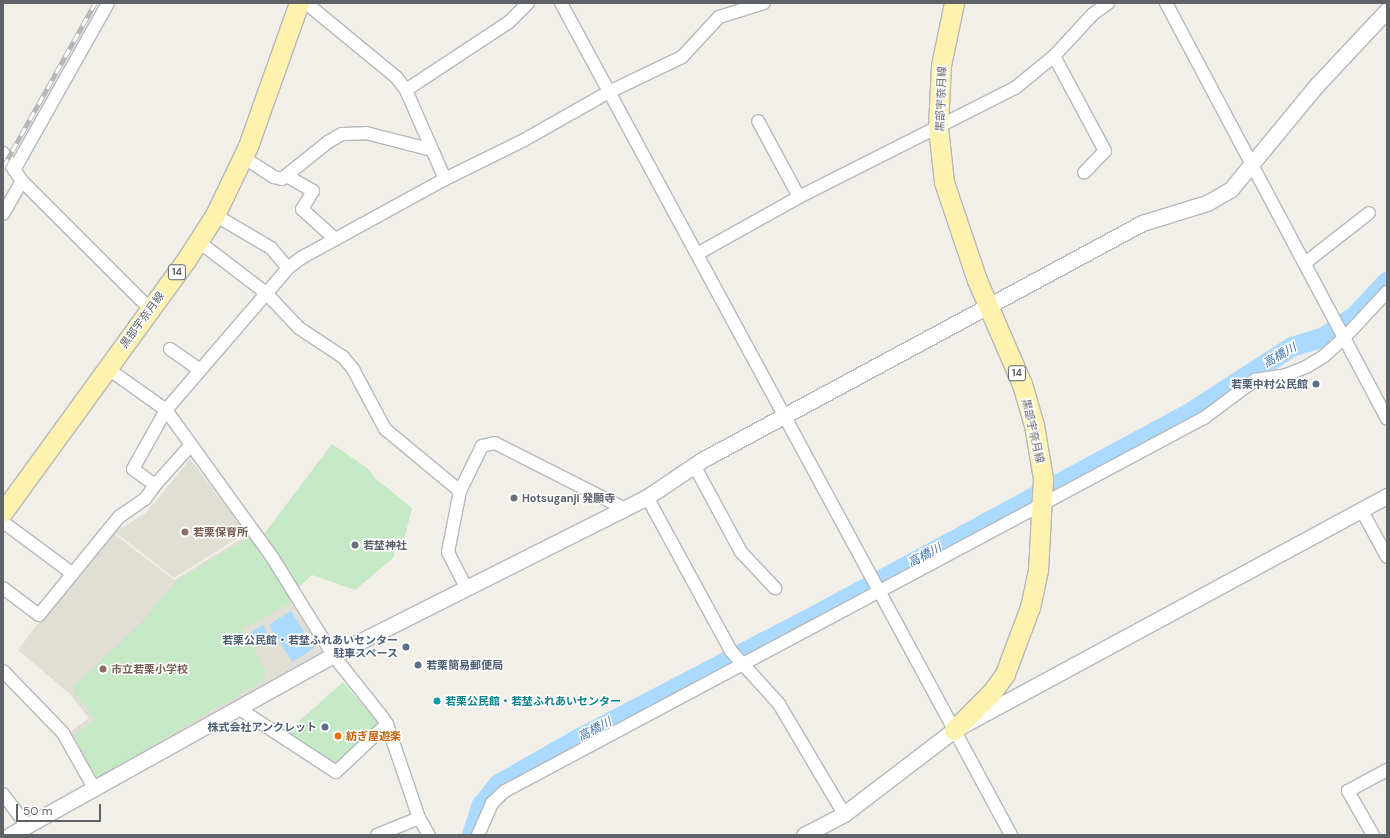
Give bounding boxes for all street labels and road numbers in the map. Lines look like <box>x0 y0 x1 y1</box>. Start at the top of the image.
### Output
street label: 黒部宇奈月線 <box>933 66 949 132</box>
road number: 14 <box>167 264 187 280</box>
street label: 黒部宇奈月線 <box>117 289 167 351</box>
road number: 14 <box>1007 365 1027 381</box>
street label: 黒部宇奈月線 <box>1019 397 1047 465</box>

